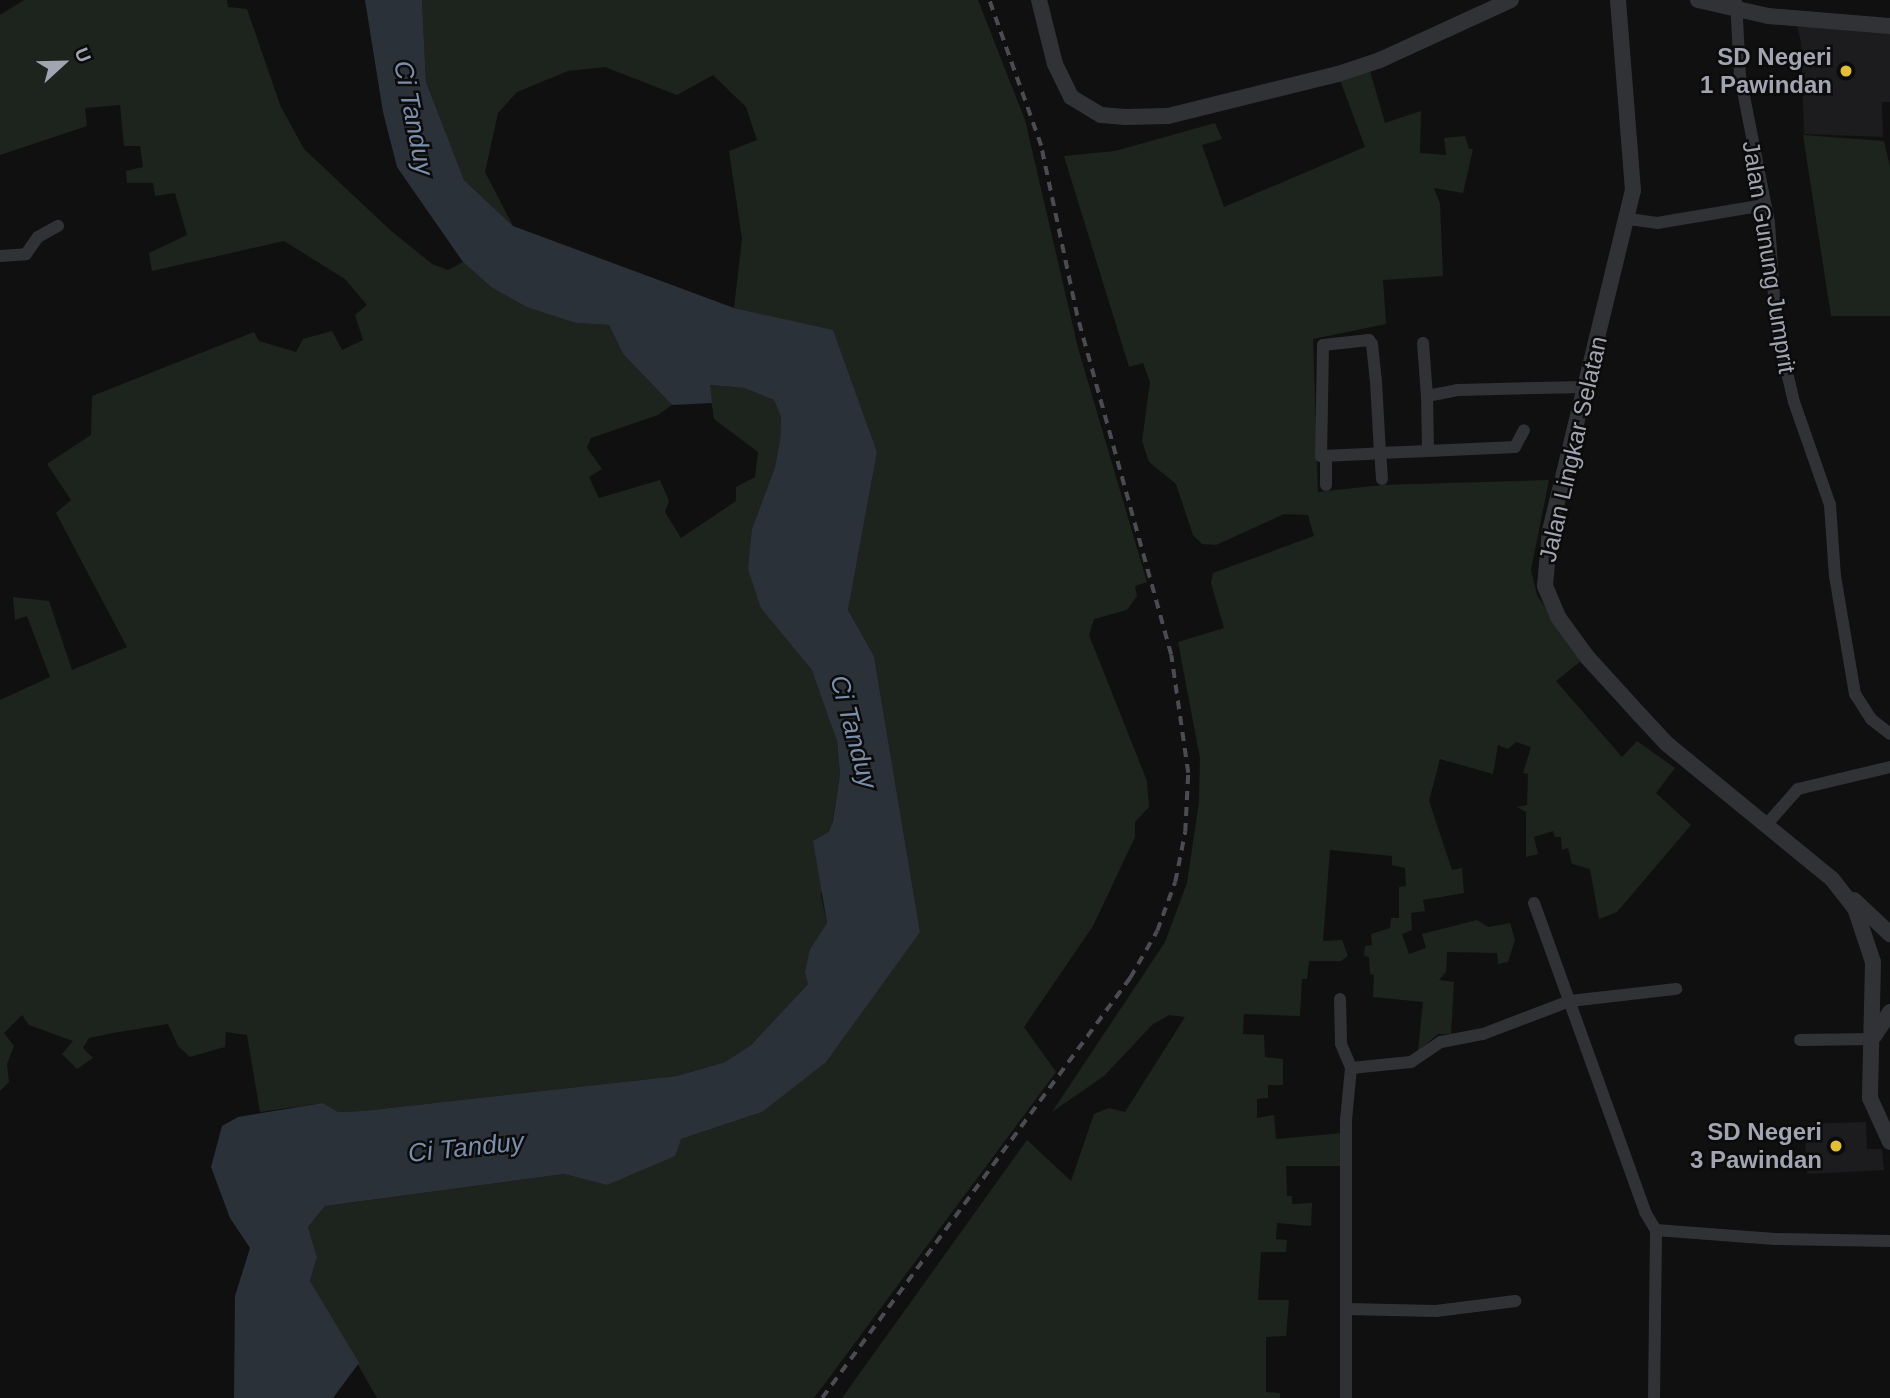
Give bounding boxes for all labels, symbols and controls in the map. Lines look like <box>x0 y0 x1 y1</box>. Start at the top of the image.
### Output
north arrow <box>28 28 98 98</box>
place label: SD Negeri 1 Pawindan <box>1700 43 1832 99</box>
text: U <box>71 45 95 65</box>
water label: Ci Tanduy <box>387 58 439 178</box>
marker: SD Negeri 1 Pawindan <box>1838 63 1854 79</box>
street label: Jalan Gunung Jumprit <box>1736 139 1802 375</box>
street label: Jalan Lingkar Selatan <box>1533 333 1613 565</box>
water label: Ci Tanduy <box>823 672 883 792</box>
place label: SD Negeri 3 Pawindan <box>1690 1118 1822 1174</box>
water label: Ci Tanduy <box>407 1126 525 1170</box>
marker: SD Negeri 3 Pawindan <box>1828 1138 1844 1154</box>

